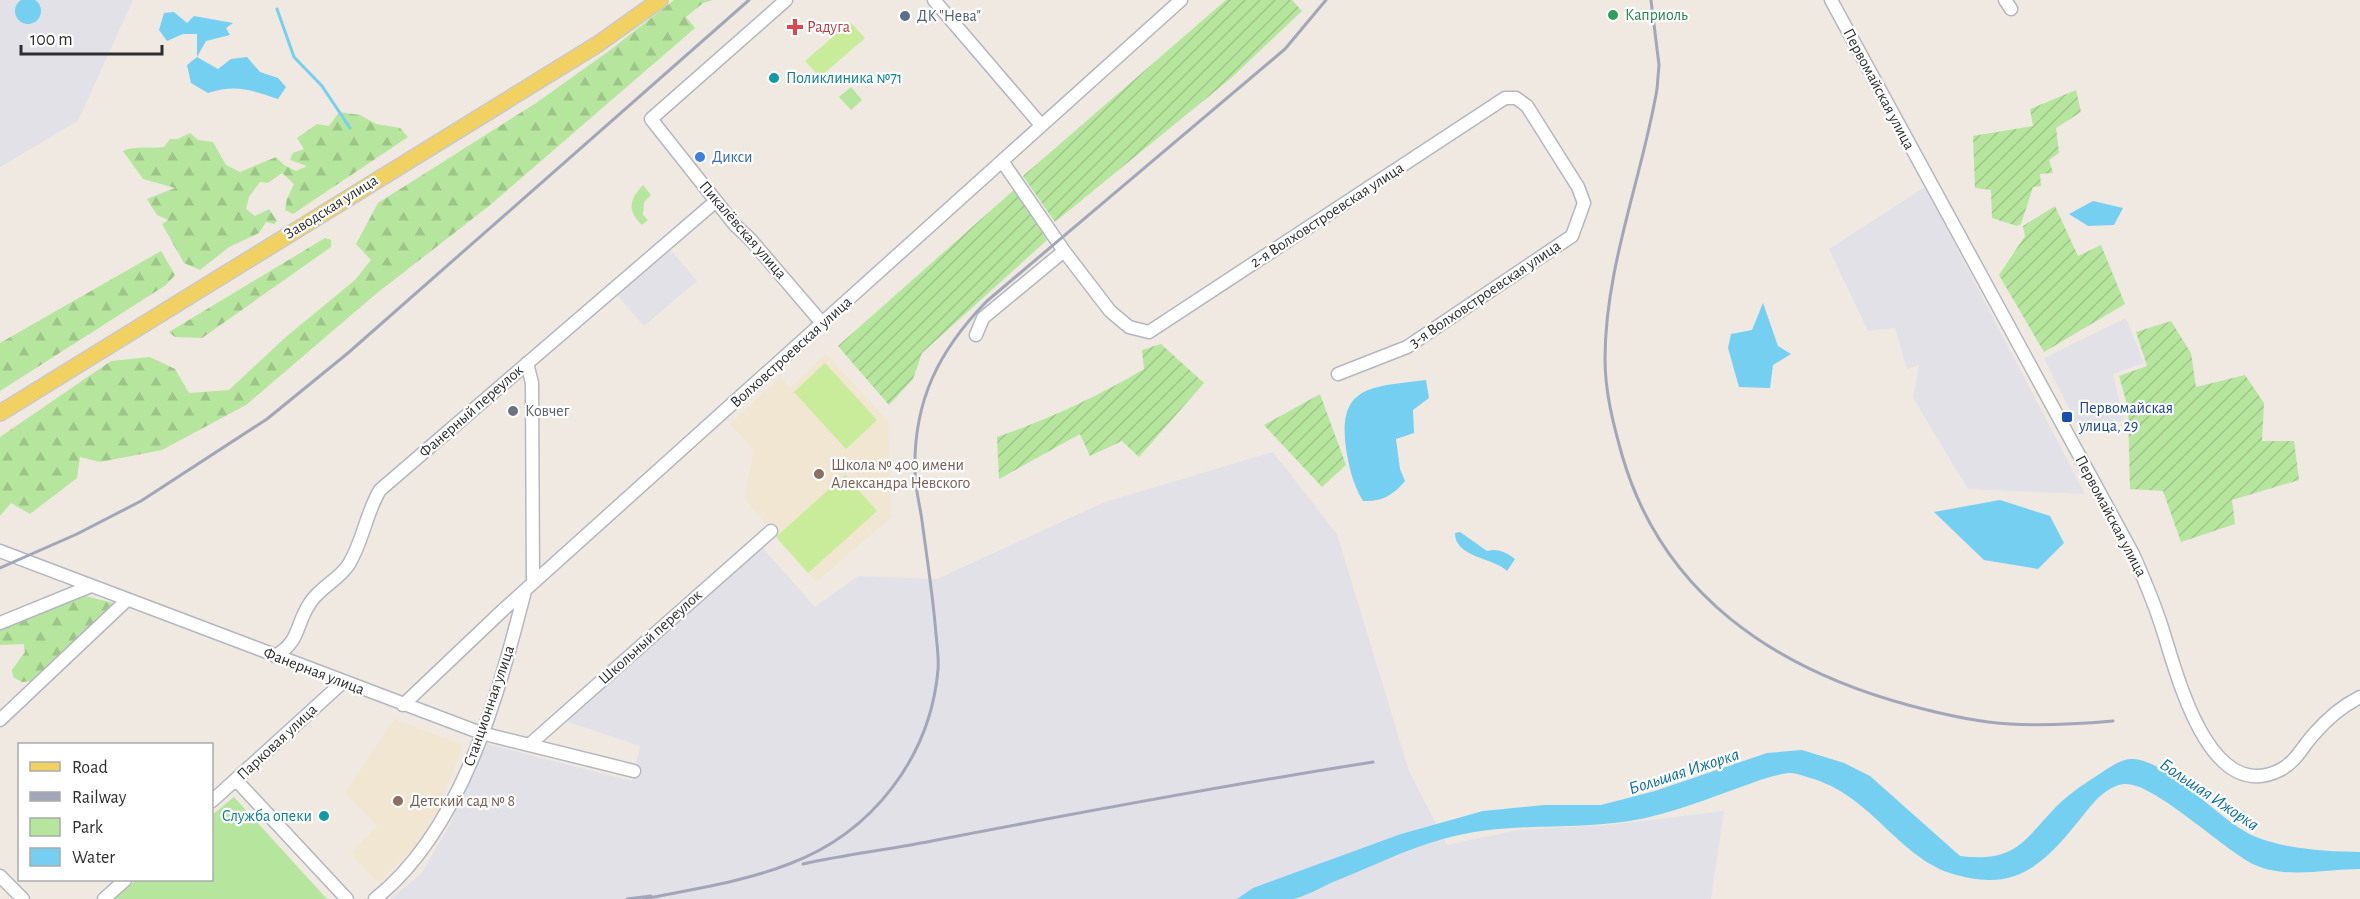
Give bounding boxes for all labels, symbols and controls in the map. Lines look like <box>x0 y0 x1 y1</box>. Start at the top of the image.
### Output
place label: Каприоль <box>1625 7 1688 23</box>
place label: ДК "Нева" <box>917 8 981 24</box>
marker: Каприоль <box>1606 8 1620 22</box>
marker: ДК "Нева" <box>898 9 912 23</box>
scale bar <box>21 18 162 56</box>
place label: Радуга <box>807 19 850 36</box>
marker: Радуга <box>788 20 802 34</box>
street label: Первомайская улица <box>1839 26 1918 153</box>
text: 100 m <box>30 31 73 49</box>
place label: Поликлиника №71 <box>786 70 902 86</box>
marker: Поликлиника №71 <box>767 71 781 85</box>
place label: Дикси <box>712 149 752 165</box>
marker: Дикси <box>693 150 707 164</box>
street label: 2-я Волховстроевская улица <box>1247 159 1407 271</box>
street label: Заводская улица <box>281 172 381 243</box>
street label: Пикалёвская улица <box>696 178 790 283</box>
street label: 3-я Волховстроевская улица <box>1406 237 1564 351</box>
street label: Волховстроевская улица <box>727 293 855 411</box>
street label: Фанерный переулок <box>416 361 527 461</box>
place label: Первомайская улица, 29 <box>2078 400 2173 435</box>
place label: Ковчег <box>525 403 570 419</box>
marker: Ковчег <box>506 404 520 418</box>
marker: Первомайская улица, 29 <box>2060 410 2074 424</box>
street label: Первомайская улица <box>2071 453 2150 580</box>
place label: Школа № 400 имени Александра Невского <box>831 457 970 491</box>
marker: Школа № 400 имени Александра Невского <box>812 467 826 481</box>
street label: Школьный переулок <box>595 586 706 688</box>
street label: Станционная улица <box>461 643 518 769</box>
street label: Фанерная улица <box>261 644 367 699</box>
street label: Парковая улица <box>234 701 321 784</box>
legend <box>18 743 213 881</box>
water label: Большая Ижорка <box>1627 746 1741 798</box>
water label: Большая Ижорка <box>2156 755 2262 835</box>
text: Road <box>72 759 108 777</box>
text: Railway <box>72 789 127 807</box>
place label: Детский сад № 8 <box>410 793 515 809</box>
marker: Детский сад № 8 <box>391 794 405 808</box>
place label: Служба опеки <box>222 808 312 825</box>
marker: Служба опеки <box>317 809 331 823</box>
text: Park <box>72 819 104 837</box>
text: Water <box>72 849 115 867</box>

